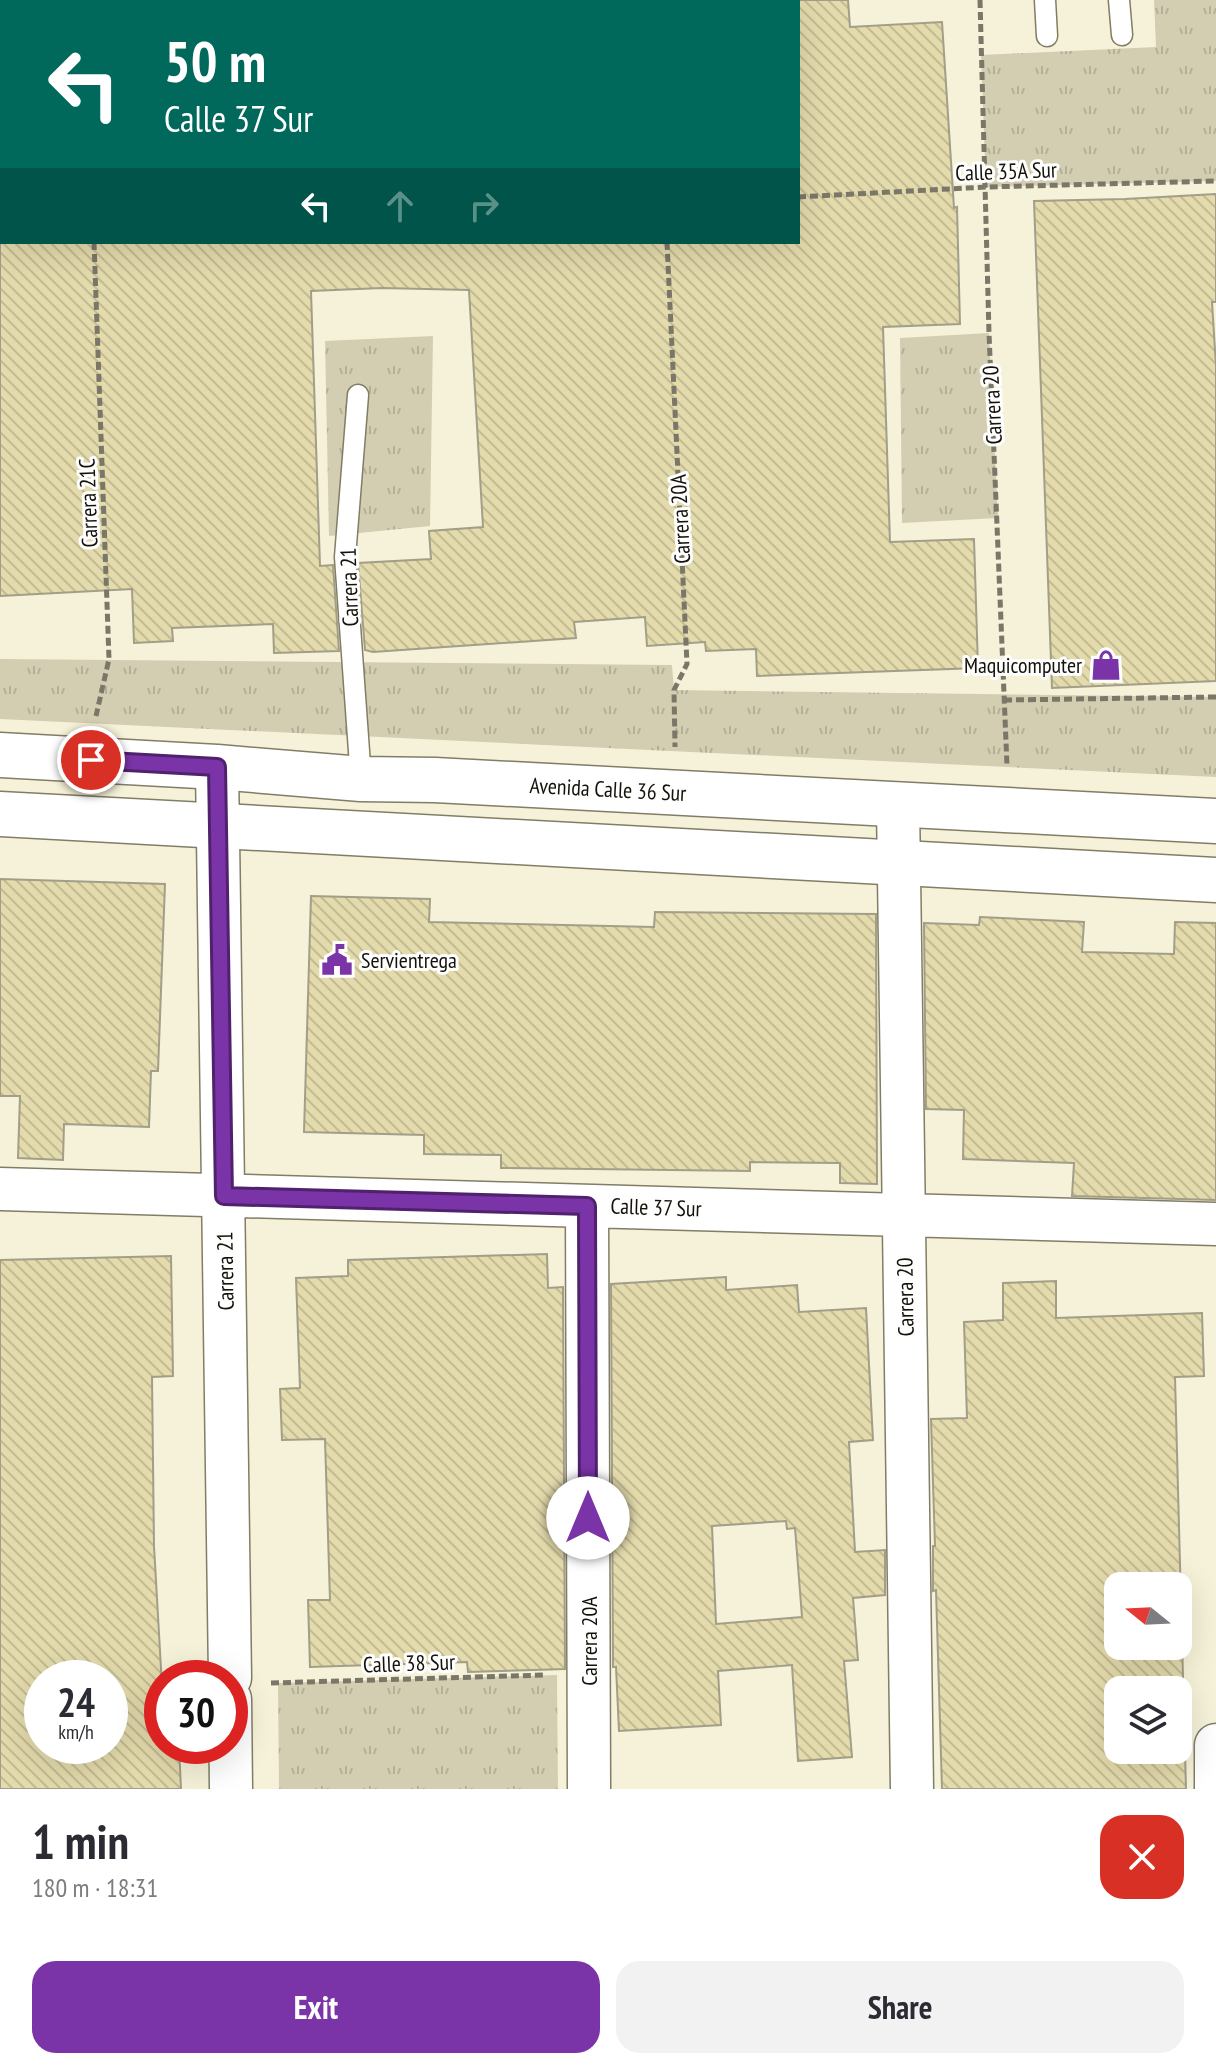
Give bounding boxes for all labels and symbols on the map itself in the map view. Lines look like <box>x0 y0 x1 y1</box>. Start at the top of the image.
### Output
street label: Calle 35A Sur <box>955 155 1057 187</box>
street label: Carrera 20 <box>976 365 1008 445</box>
street label: Carrera 21C <box>72 458 104 548</box>
street label: Carrera 20A <box>664 473 696 564</box>
street label: Carrera 21 <box>334 547 364 627</box>
shop icon: Maquicomputer <box>1089 648 1123 682</box>
place label: Maquicomputer <box>964 651 1082 679</box>
pin <box>57 726 125 794</box>
street label: Avenida Calle 36 Sur <box>529 771 687 807</box>
public building icon: Servientrega <box>320 943 354 977</box>
place label: Servientrega <box>361 946 457 974</box>
street label: Calle 37 Sur <box>610 1191 702 1223</box>
street label: Carrera 21 <box>210 1231 240 1311</box>
street label: Carrera 20 <box>890 1257 920 1337</box>
position arrow <box>546 1476 630 1560</box>
north arrow <box>1104 1572 1192 1660</box>
street label: Carrera 20A <box>575 1596 603 1686</box>
street label: Calle 38 Sur <box>363 1647 455 1679</box>
speed limit sign: 30 <box>144 1660 248 1764</box>

